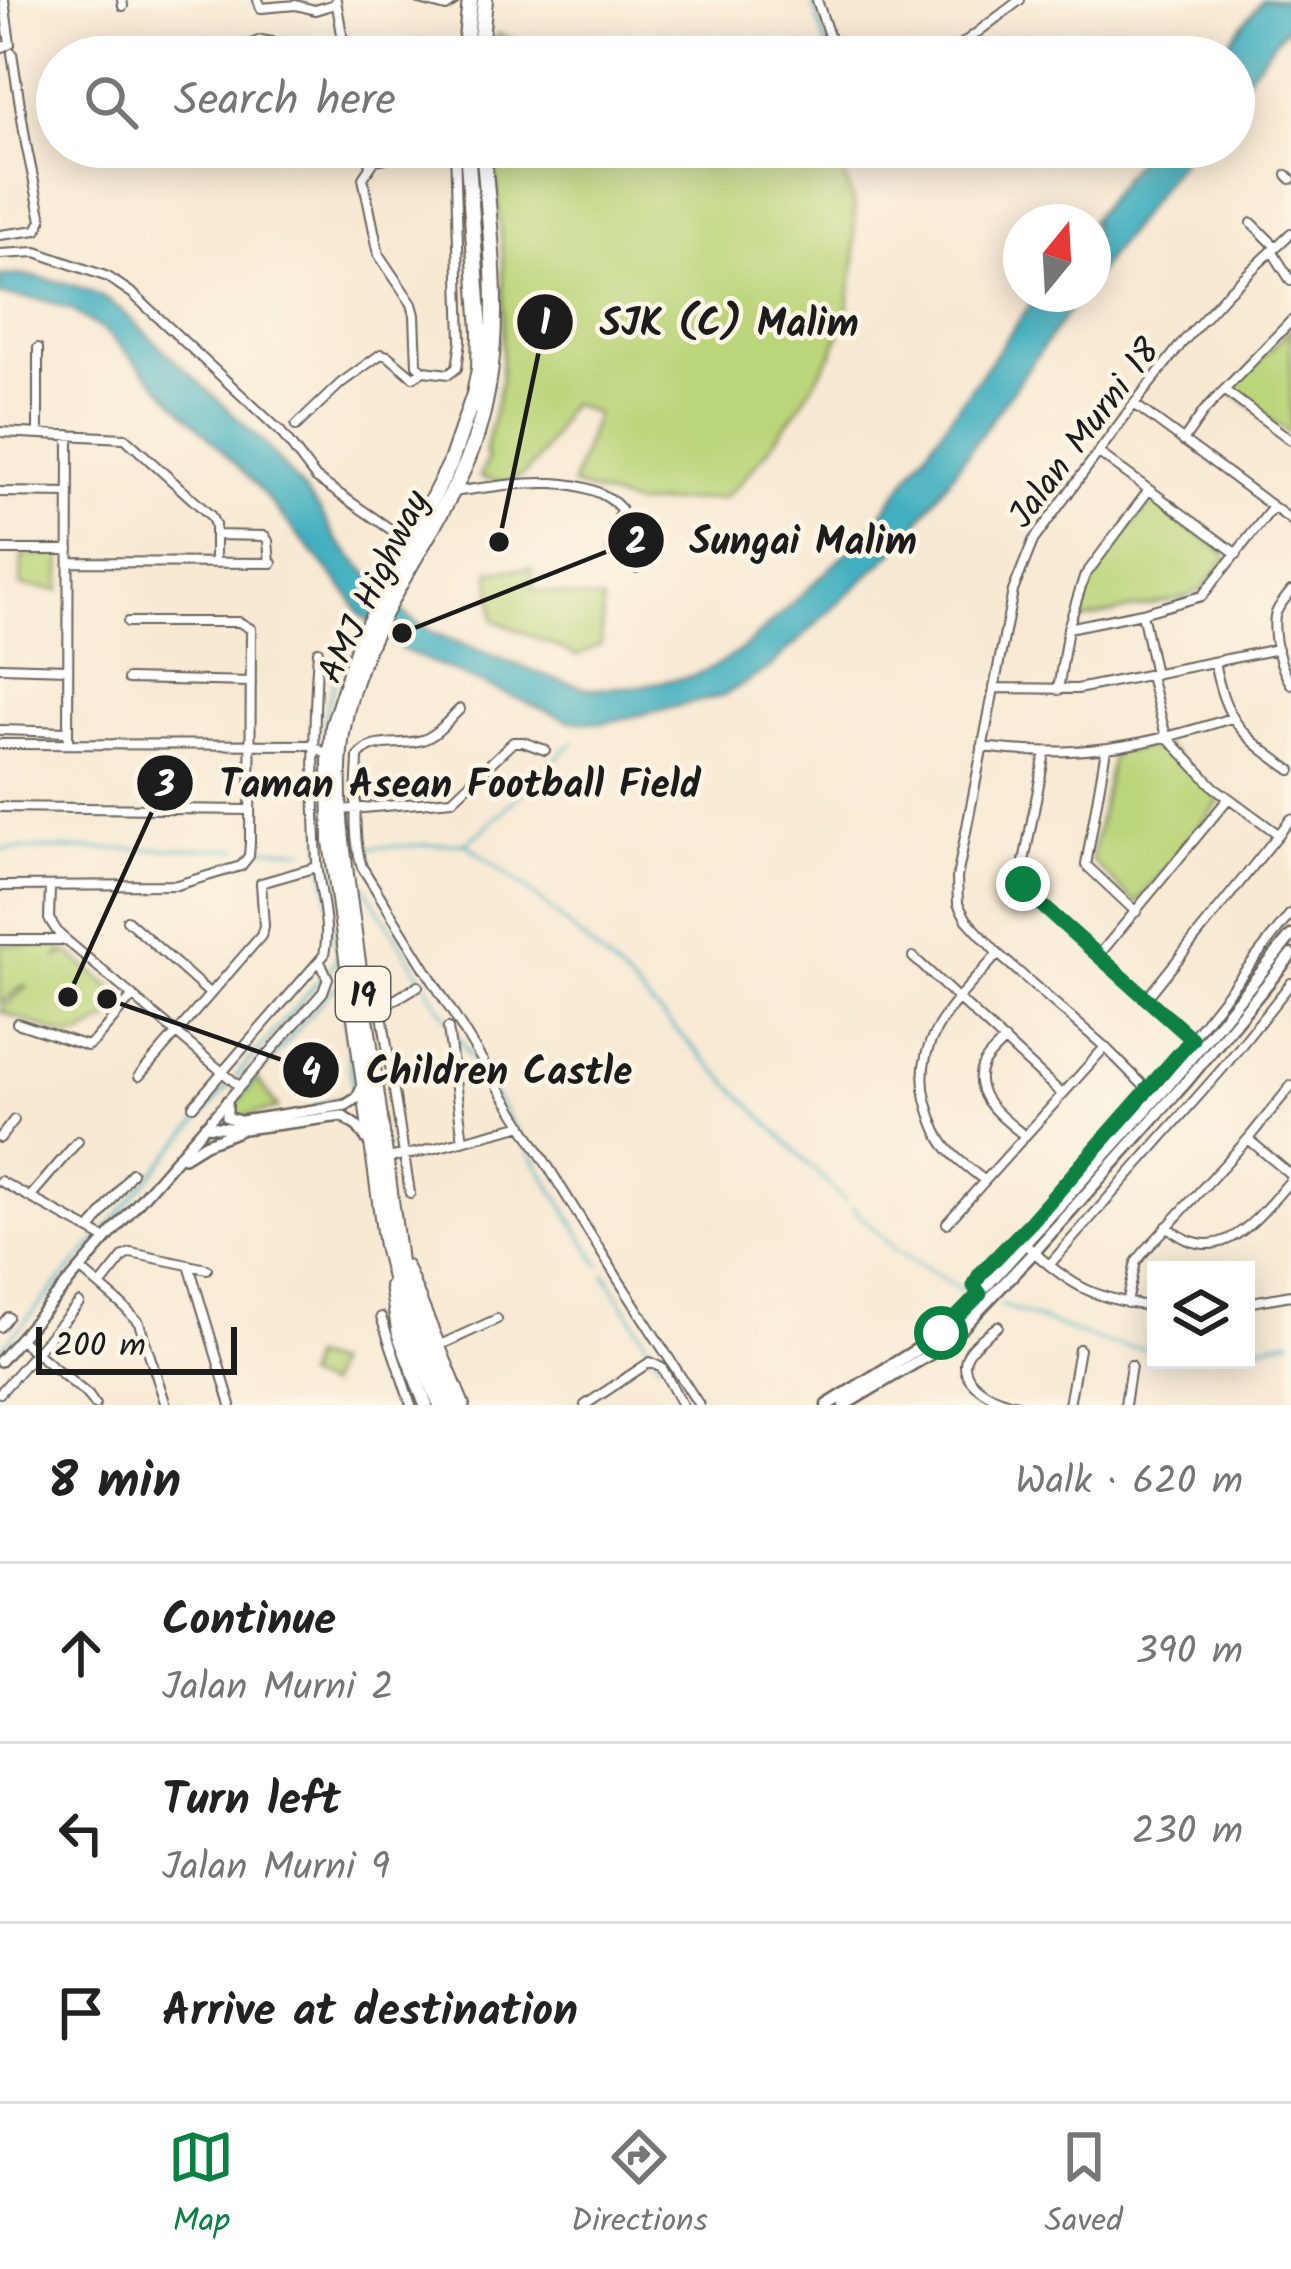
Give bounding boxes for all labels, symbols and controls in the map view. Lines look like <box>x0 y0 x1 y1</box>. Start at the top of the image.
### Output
search box <box>36 36 1255 168</box>
text: Search here <box>174 66 396 138</box>
icon: search <box>78 69 144 135</box>
north arrow <box>1003 204 1111 312</box>
callout: SJK (C) Malim <box>515 284 882 359</box>
text: SJK (C) Malim <box>599 295 859 357</box>
text: 1 <box>540 296 551 353</box>
street label: Jalan Murni 18 <box>995 327 1177 541</box>
street label: AMJ Highway <box>304 480 447 694</box>
callout: Sungai Malim <box>606 503 941 578</box>
text: Sungai Malim <box>689 513 917 575</box>
text: 2 <box>626 515 647 572</box>
callout: Taman Asean Football Field <box>135 746 725 821</box>
text: Taman Asean Football Field <box>219 756 702 818</box>
text: 3 <box>154 758 175 815</box>
route end <box>996 857 1050 911</box>
road number: 19 <box>336 967 390 1021</box>
callout: Children Castle <box>281 1033 656 1108</box>
text: Children Castle <box>366 1043 632 1105</box>
text: 4 <box>301 1045 321 1102</box>
map controls <box>1147 1261 1255 1369</box>
button: layers <box>1147 1261 1255 1369</box>
route start <box>914 1306 968 1360</box>
scale bar <box>36 1321 237 1374</box>
text: 200 m <box>54 1321 146 1374</box>
text: 8 min <box>48 1443 181 1524</box>
text: Walk · 620 m <box>1015 1452 1243 1514</box>
text: Continue <box>162 1586 336 1658</box>
icon: ahead <box>48 1620 114 1686</box>
text: 390 m <box>1136 1622 1243 1684</box>
text: Jalan Murni 2 <box>162 1658 394 1720</box>
text: Turn left <box>162 1766 341 1838</box>
icon: left <box>48 1800 114 1866</box>
text: 230 m <box>1132 1802 1243 1864</box>
text: Jalan Murni 9 <box>162 1838 390 1900</box>
text: Arrive at destination <box>162 1977 578 2049</box>
icon: arrive <box>48 1980 114 2046</box>
tab: Map <box>168 2124 234 2249</box>
tab: Directions <box>571 2124 708 2249</box>
tab: Saved <box>1044 2124 1123 2249</box>

